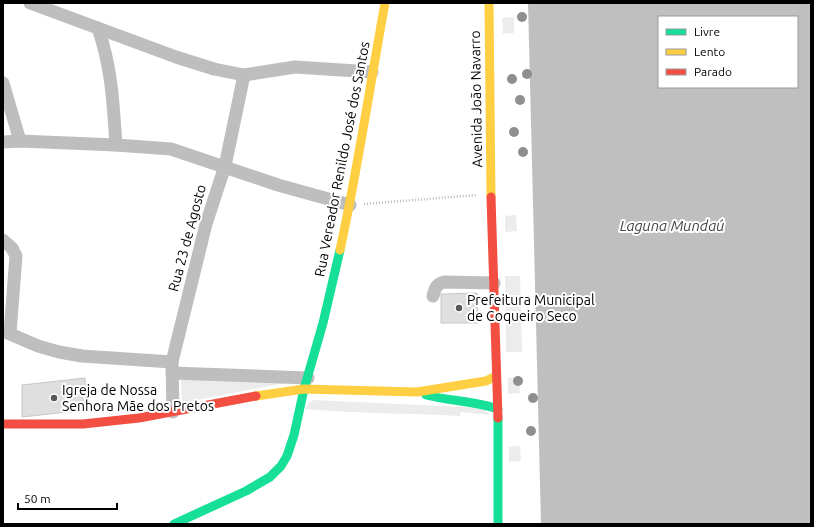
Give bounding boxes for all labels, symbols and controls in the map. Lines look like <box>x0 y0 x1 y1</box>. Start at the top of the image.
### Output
legend <box>658 16 798 88</box>
text: Livre <box>694 25 720 38</box>
street label: Avenida João Navarro <box>467 30 485 168</box>
street label: Rua Vereador Renildo José dos Santos <box>311 40 373 278</box>
text: Lento <box>694 45 725 58</box>
text: Parado <box>694 65 732 78</box>
street label: Rua 23 de Agosto <box>165 183 209 293</box>
water label: Laguna Mundaú <box>620 217 724 234</box>
place label: Prefeitura Municipal de Coqueiro Seco <box>467 292 595 324</box>
marker: Prefeitura Municipal de Coqueiro Seco <box>454 303 464 313</box>
place label: Igreja de Nossa Senhora Mãe dos Pretos <box>62 382 214 414</box>
marker: Igreja de Nossa Senhora Mãe dos Pretos <box>49 393 59 403</box>
scale bar <box>18 485 117 511</box>
text: 50 m <box>24 492 51 505</box>

